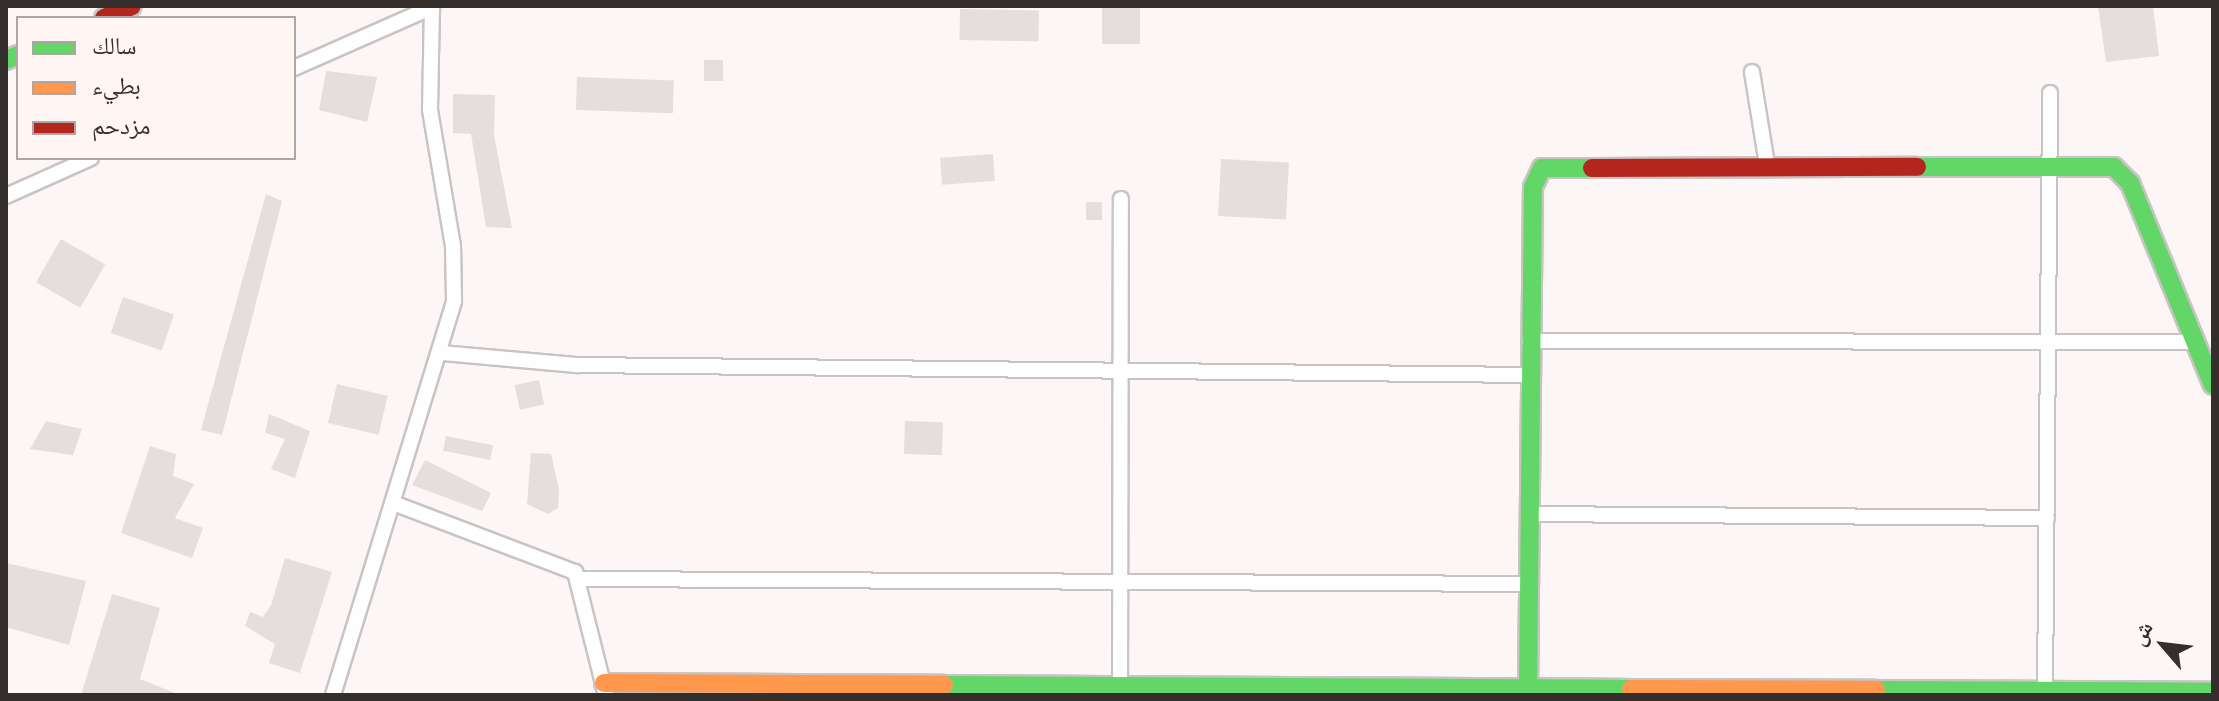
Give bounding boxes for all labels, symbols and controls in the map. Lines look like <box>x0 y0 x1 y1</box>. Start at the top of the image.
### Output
legend <box>16 16 296 160</box>
text: سالك <box>92 31 137 60</box>
text: بطيء <box>92 71 141 100</box>
text: مزدحم <box>92 111 151 140</box>
north arrow <box>2123 605 2203 685</box>
text: ش <box>2124 617 2159 650</box>

